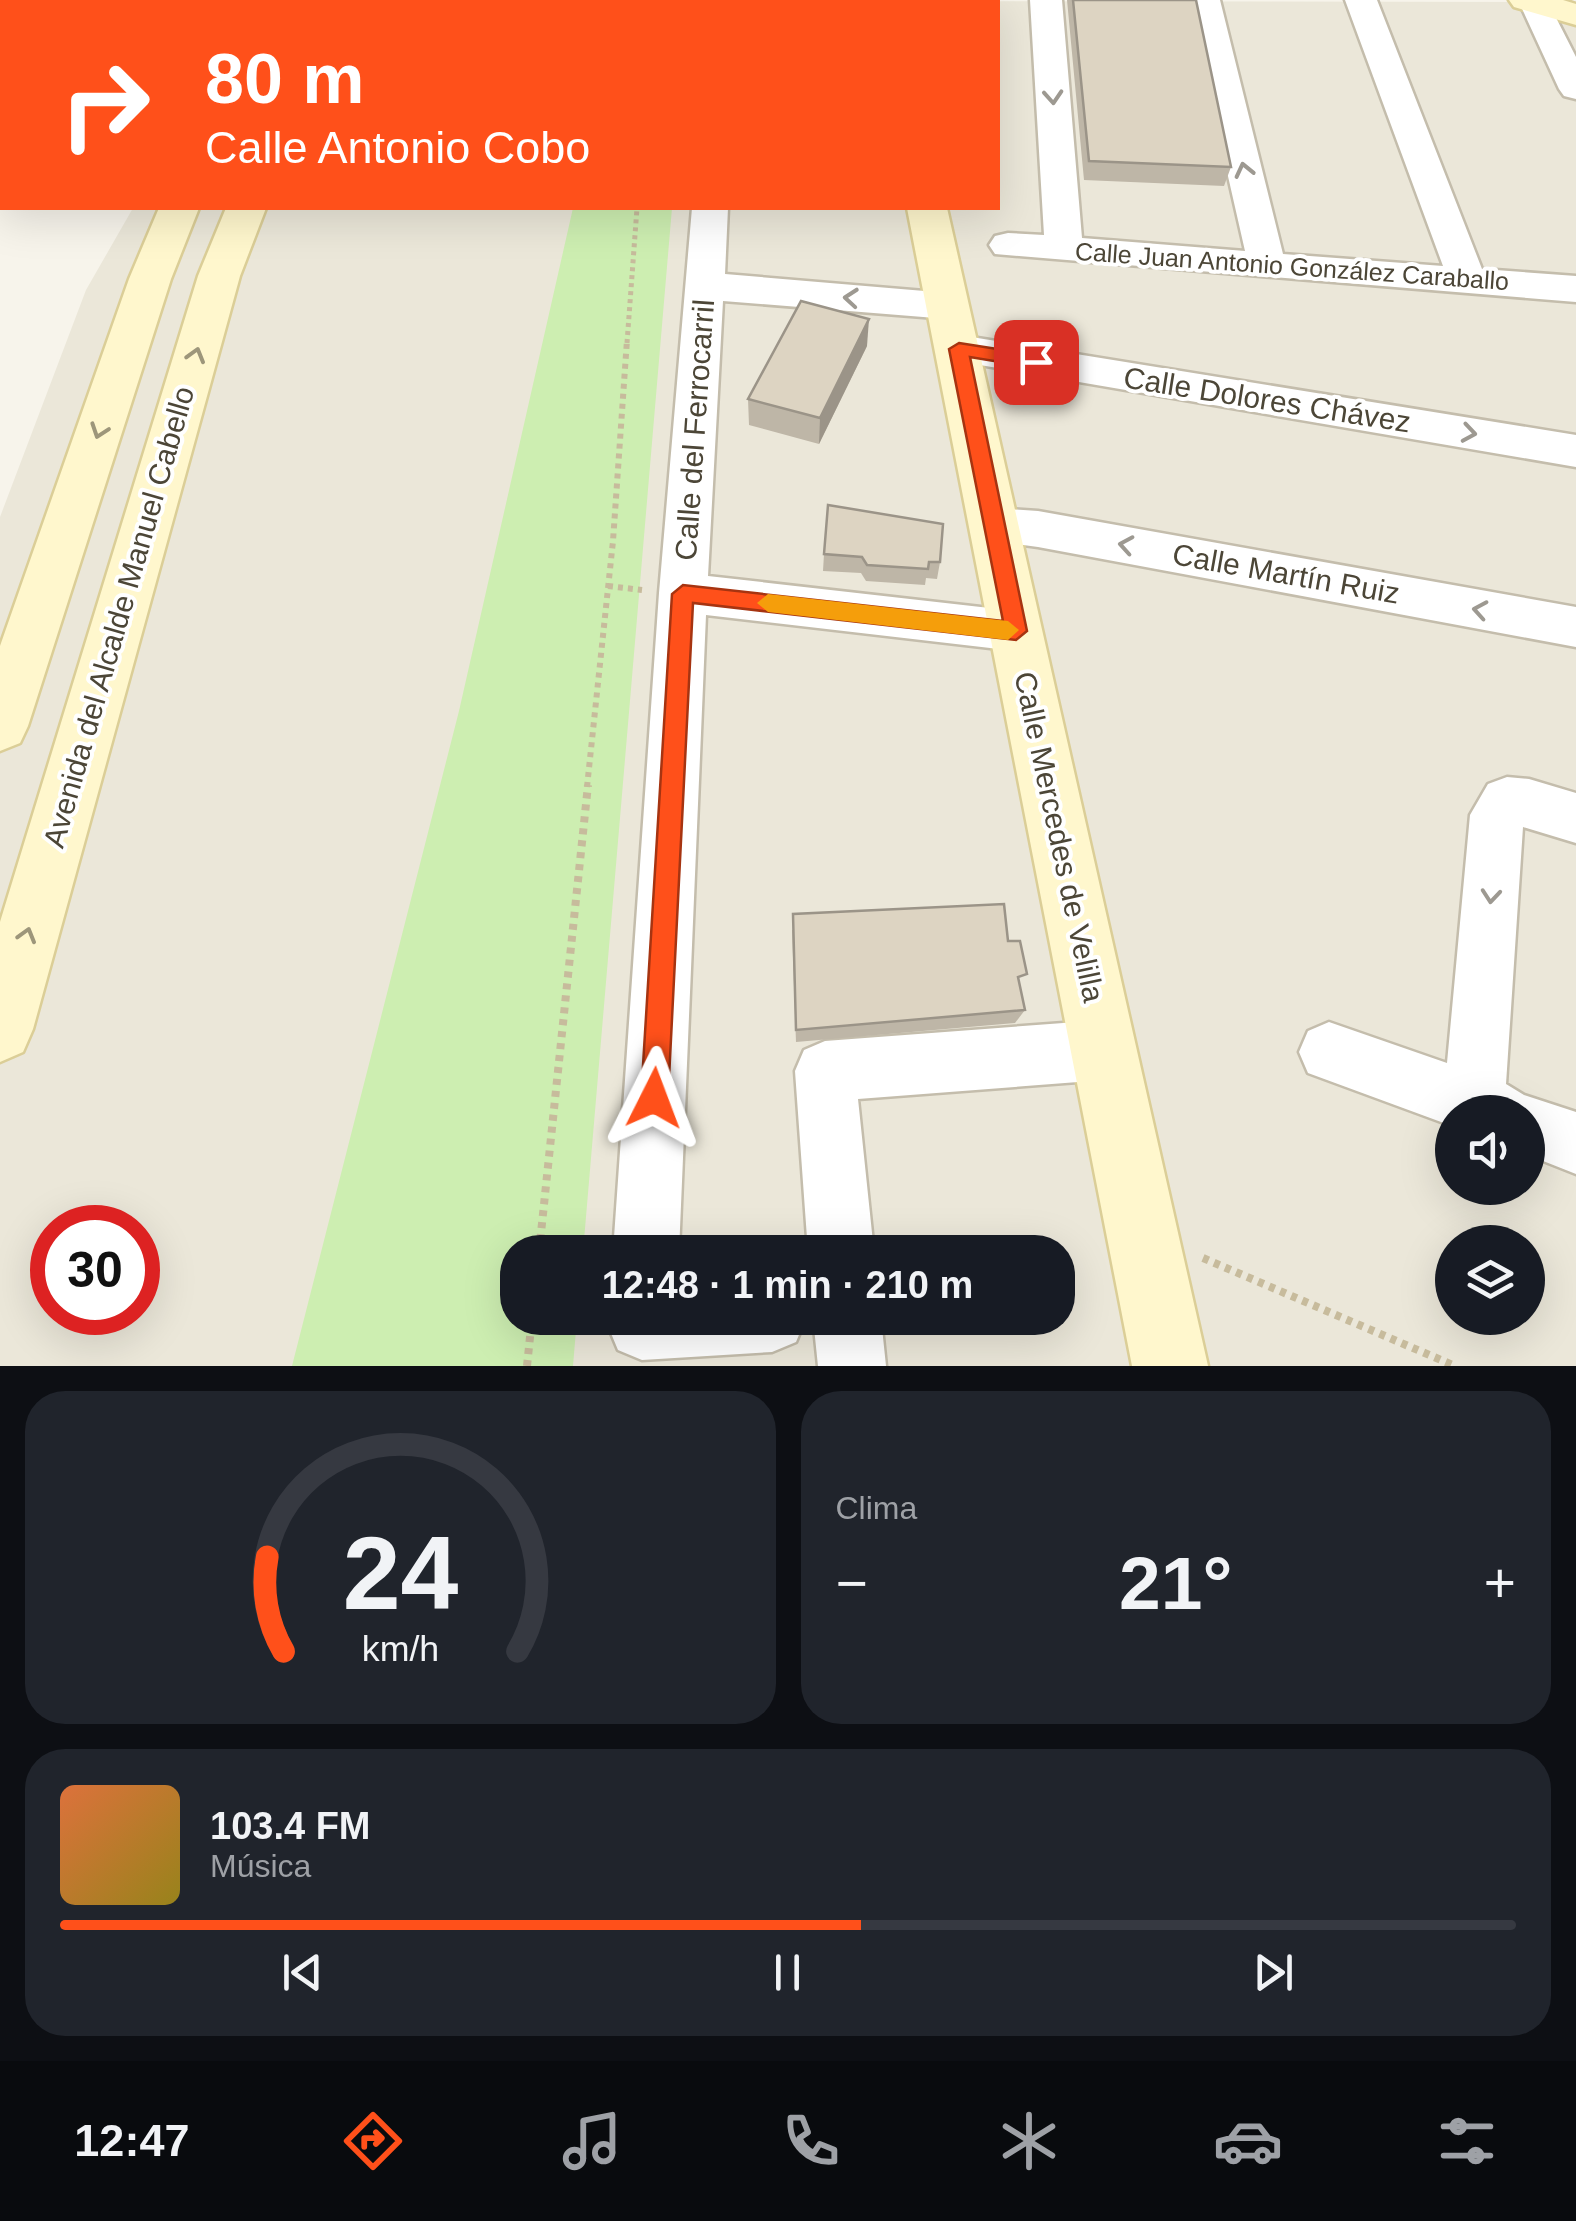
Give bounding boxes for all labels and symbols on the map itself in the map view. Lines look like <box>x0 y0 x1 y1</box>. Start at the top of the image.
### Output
one-way arrow <box>1042 90 1063 106</box>
one-way arrow <box>1235 162 1256 179</box>
street label: Calle Juan Antonio González Caraballo <box>1074 237 1510 295</box>
one-way arrow <box>843 287 859 309</box>
street label: Calle del Ferrocarril <box>669 298 720 562</box>
pin <box>994 320 1079 405</box>
one-way arrow <box>184 347 205 364</box>
street label: Calle Dolores Chávez <box>1121 361 1413 438</box>
street label: Avenida del Alcalde Manuel Cabello <box>37 383 200 851</box>
one-way arrow <box>90 421 110 438</box>
one-way arrow <box>1461 422 1478 443</box>
one-way arrow <box>1118 535 1134 556</box>
street label: Calle Martín Ruiz <box>1170 537 1402 610</box>
one-way arrow <box>1472 600 1489 621</box>
street label: Calle Mercedes de Velilla <box>1008 669 1111 1005</box>
one-way arrow <box>1480 888 1502 904</box>
one-way arrow <box>15 928 36 945</box>
position arrow <box>602 1046 706 1150</box>
speed limit sign: 30 <box>30 1205 160 1335</box>

